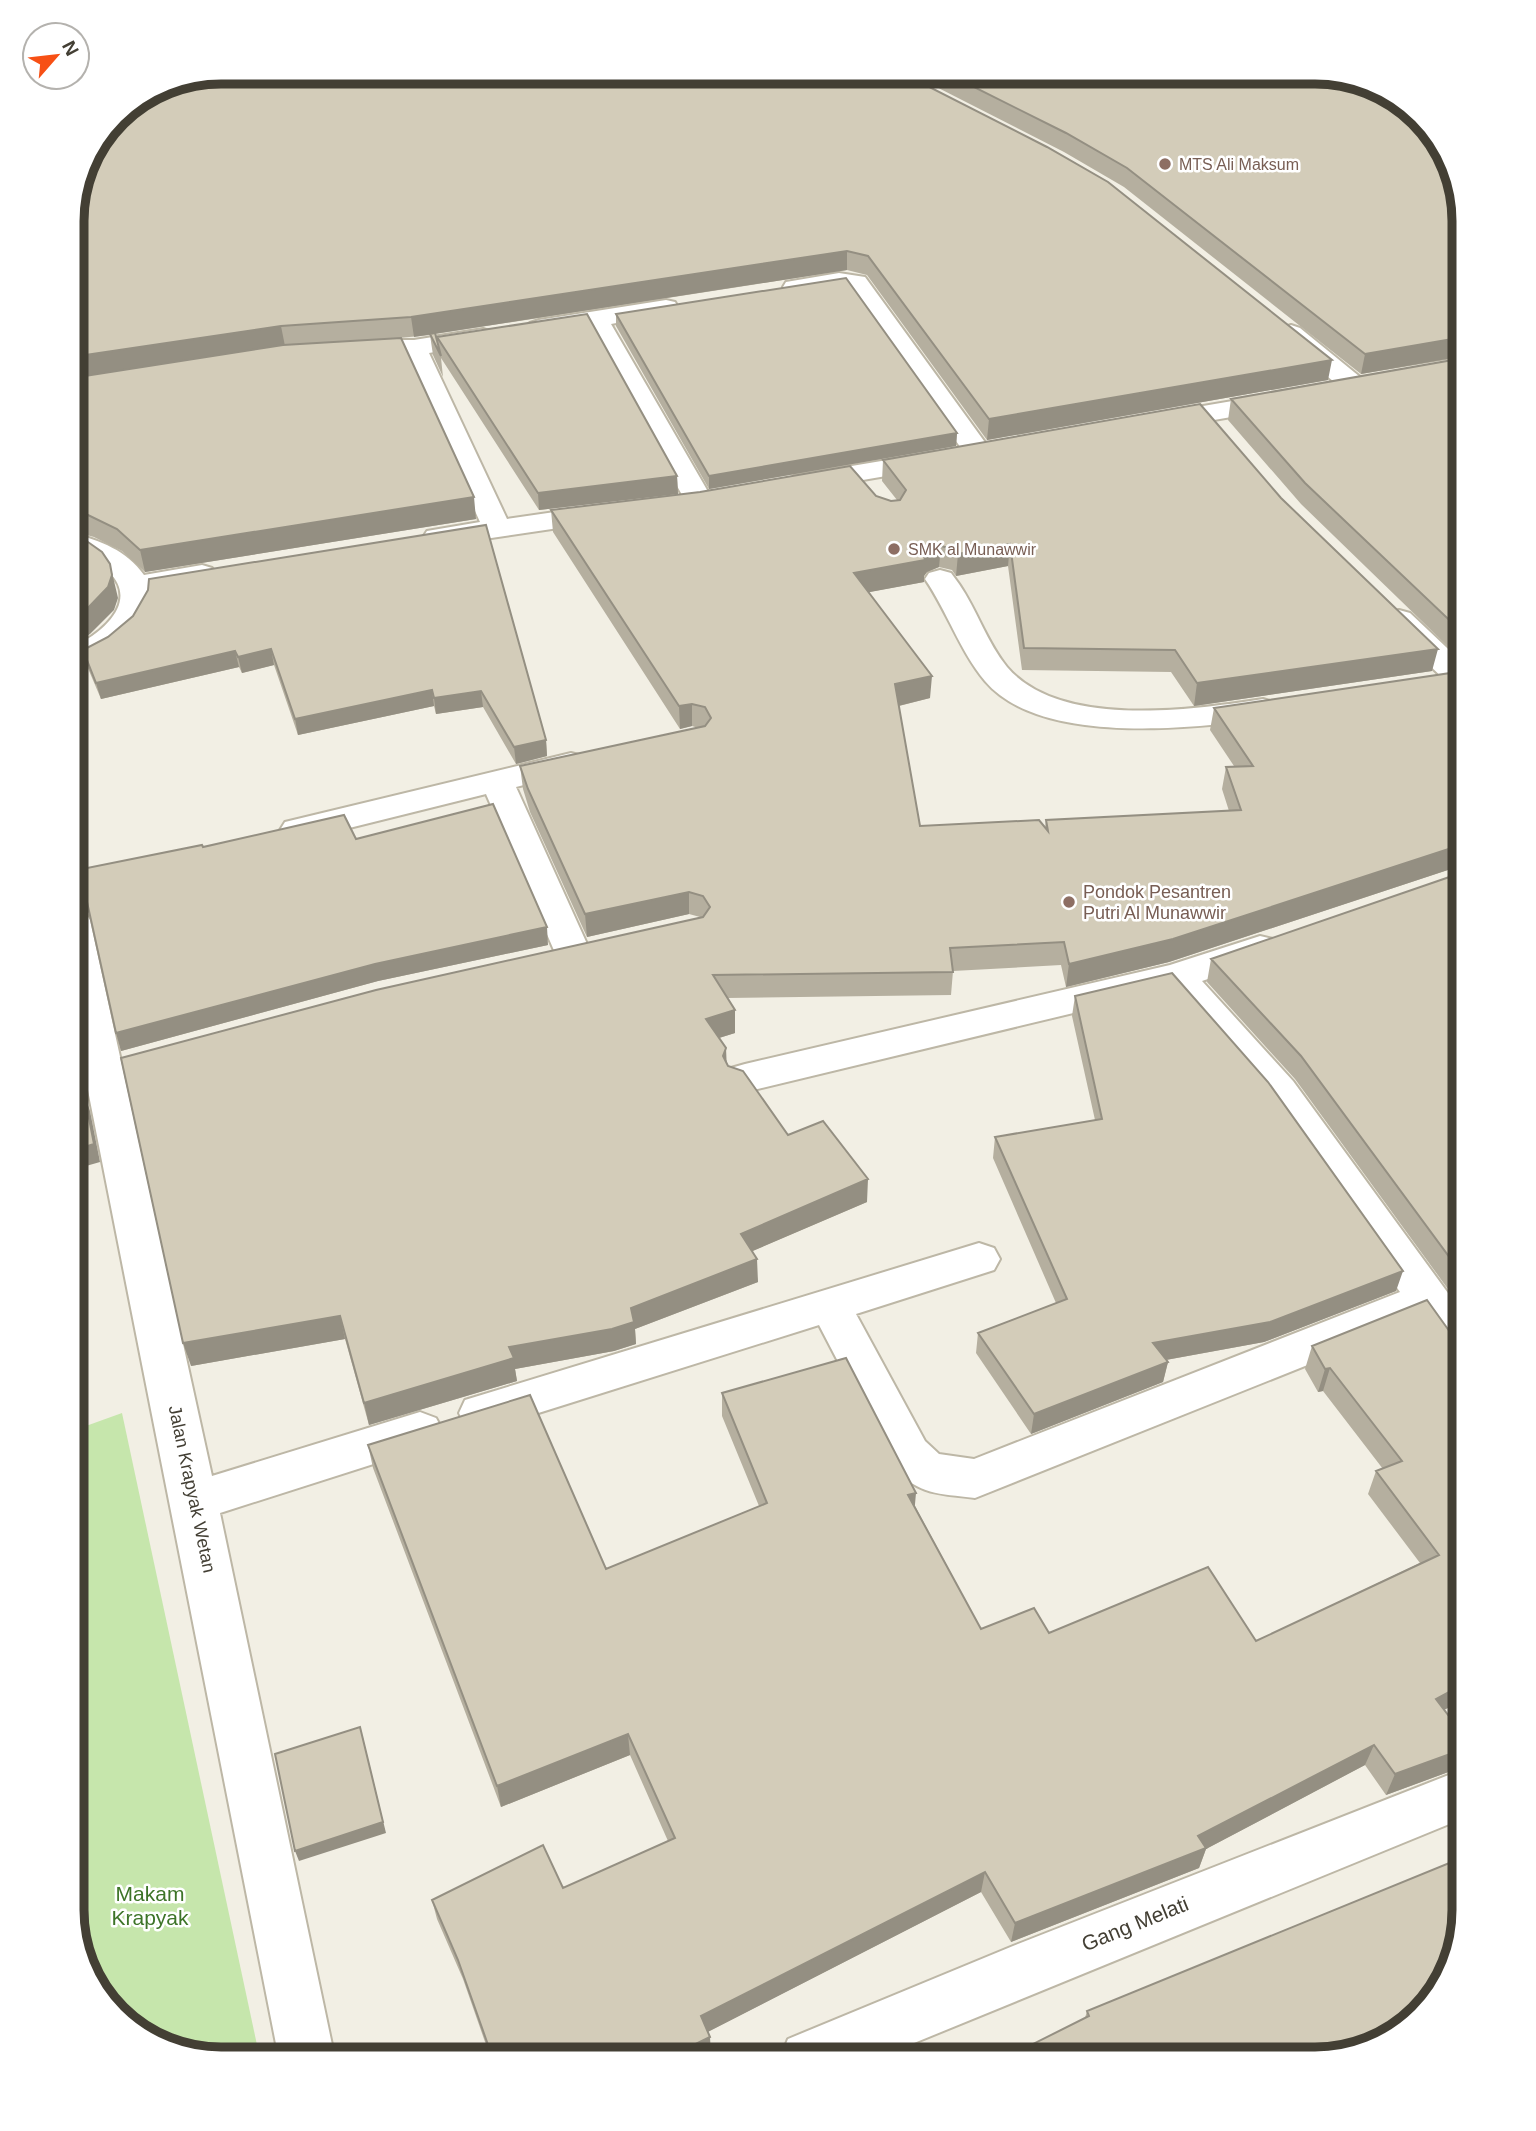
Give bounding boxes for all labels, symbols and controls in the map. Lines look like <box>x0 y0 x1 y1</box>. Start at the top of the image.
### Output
north arrow <box>21 21 91 91</box>
text: N <box>58 37 83 59</box>
marker: MTS Ali Maksum <box>1157 156 1173 172</box>
place label: MTS Ali Maksum <box>1179 156 1299 173</box>
marker: SMK al Munawwir <box>886 541 902 557</box>
place label: SMK al Munawwir <box>908 541 1037 558</box>
place label: Pondok Pesantren Putri Al Munawwir <box>1083 882 1231 923</box>
marker: Pondok Pesantren Putri Al Munawwir <box>1061 894 1077 910</box>
street label: Jalan Krapyak Wetan <box>164 1403 220 1575</box>
park label: Makam Krapyak <box>111 1882 189 1929</box>
street label: Gang Melati <box>1078 1892 1192 1955</box>

